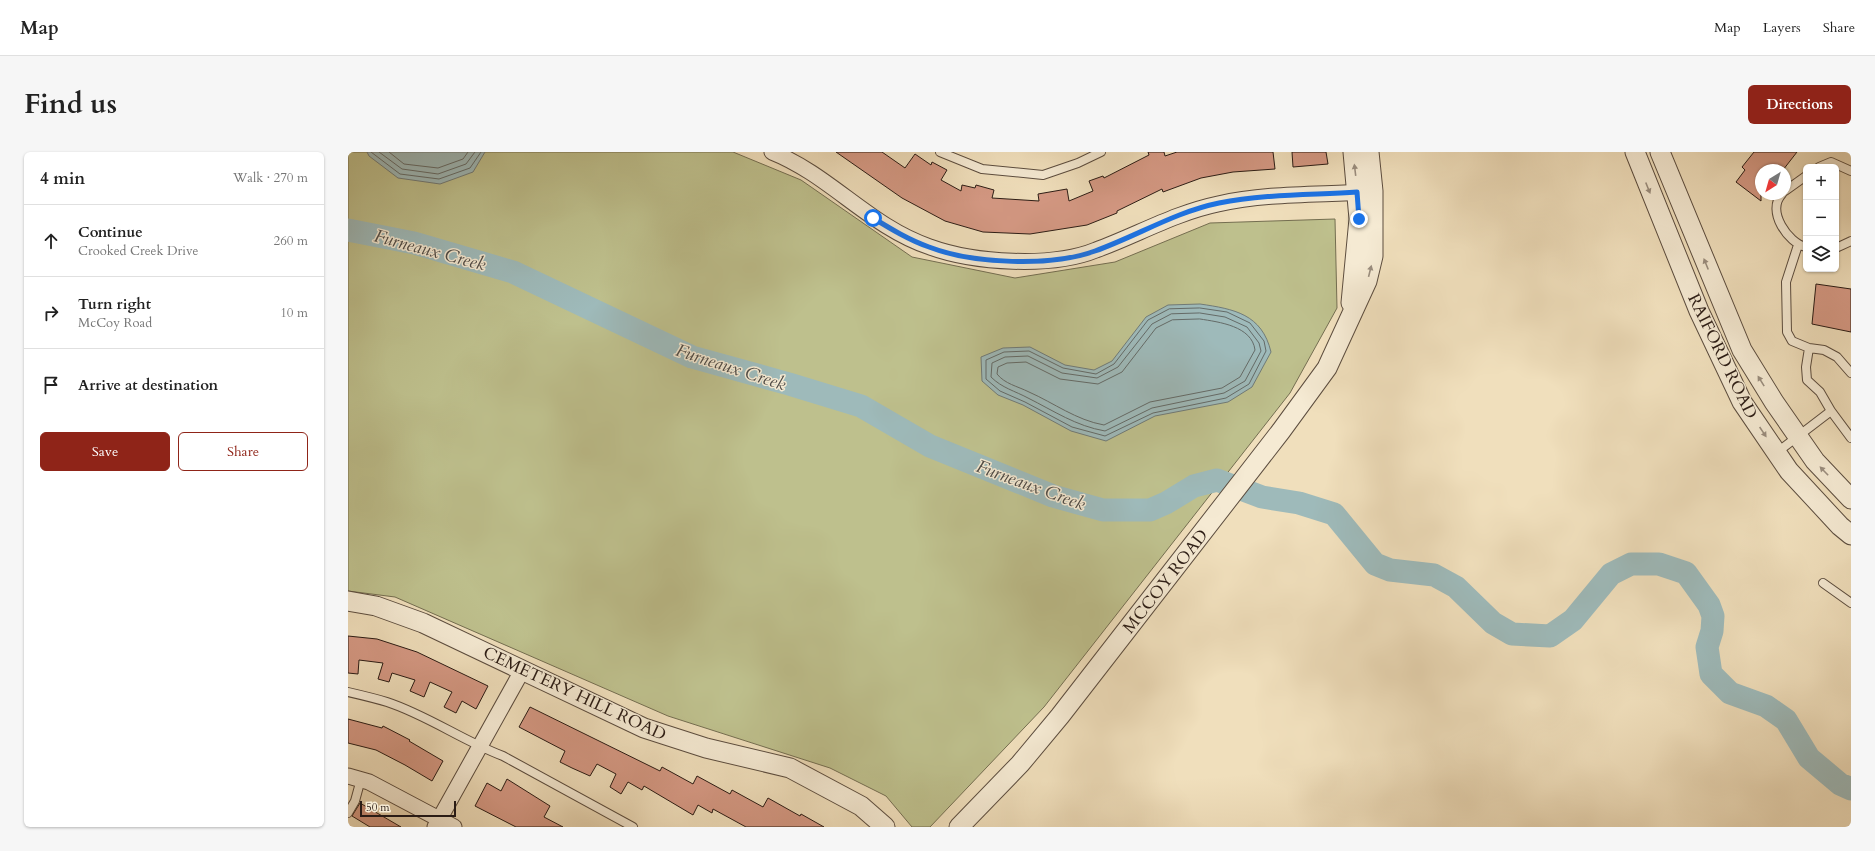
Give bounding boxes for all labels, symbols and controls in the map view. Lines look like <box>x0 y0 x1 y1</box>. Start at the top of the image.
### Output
text: Map <box>20 15 59 41</box>
text: Map <box>1714 18 1741 37</box>
text: Layers <box>1763 18 1801 37</box>
text: Share <box>1823 18 1855 37</box>
text: Find us <box>24 85 117 123</box>
button: Directions <box>1748 85 1851 124</box>
one-way arrow <box>1352 164 1358 176</box>
north arrow <box>1755 164 1791 200</box>
map controls <box>1803 164 1839 272</box>
button: + <box>1803 164 1839 200</box>
text: 4 min <box>40 167 85 190</box>
text: Walk · 270 m <box>233 169 308 187</box>
one-way arrow <box>1646 183 1652 195</box>
button: − <box>1803 200 1839 236</box>
route start <box>864 209 882 227</box>
route end <box>1350 210 1368 228</box>
text: Continue <box>78 222 143 242</box>
water label: Furneaux Creek <box>371 224 488 277</box>
icon: ahead <box>40 230 62 252</box>
text: 260 m <box>274 232 308 250</box>
button: layers <box>1803 236 1839 272</box>
text: Crooked Creek Drive <box>78 242 198 260</box>
one-way arrow <box>1702 257 1708 269</box>
one-way arrow <box>1367 265 1373 277</box>
street label: RAIFORD ROAD <box>1682 290 1763 423</box>
text: Turn right <box>78 294 151 314</box>
icon: right <box>40 302 62 324</box>
text: 10 m <box>280 304 308 322</box>
text: McCoy Road <box>78 314 152 332</box>
water label: Furneaux Creek <box>673 338 789 397</box>
icon: arrive <box>40 374 62 396</box>
text: Arrive at destination <box>78 375 218 395</box>
one-way arrow <box>1757 376 1765 386</box>
one-way arrow <box>1759 427 1766 438</box>
button: Save <box>40 432 170 471</box>
button: Share <box>178 432 308 471</box>
water label: Furneaux Creek <box>973 454 1089 517</box>
one-way arrow <box>1819 466 1829 476</box>
street label: MCCOY ROAD <box>1117 524 1213 638</box>
street label: CEMETERY HILL ROAD <box>480 641 670 746</box>
scale bar <box>360 799 456 818</box>
text: 50 m <box>366 800 390 815</box>

